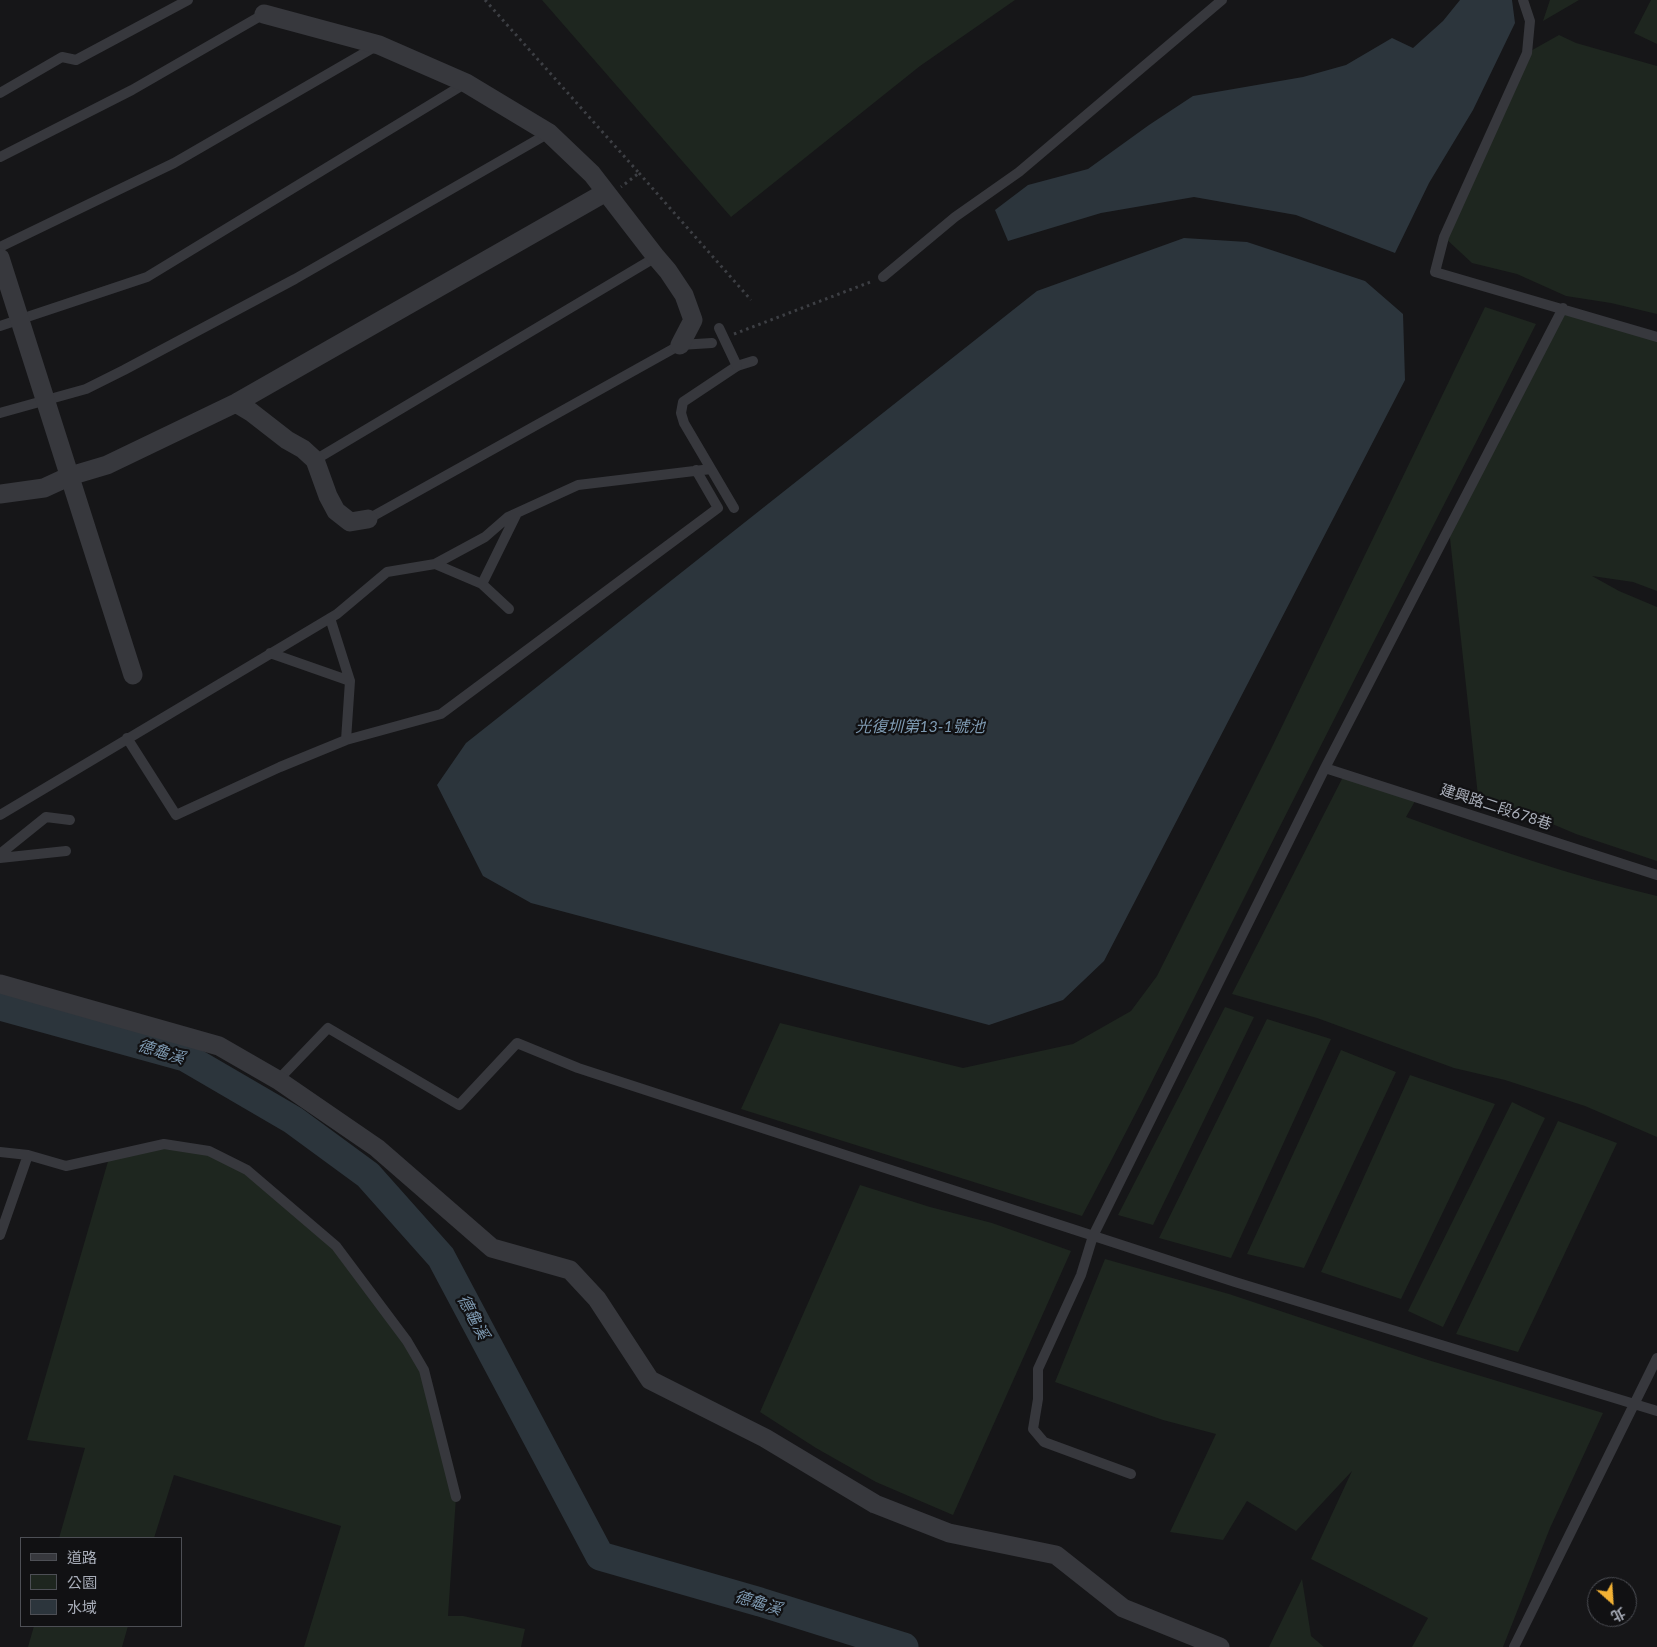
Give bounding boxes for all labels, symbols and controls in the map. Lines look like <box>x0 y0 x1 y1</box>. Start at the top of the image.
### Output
water label: 光復圳第13-1號池 <box>855 717 985 737</box>
street label: 建興路二段678巷 <box>1438 781 1554 833</box>
water label: 德龜溪 <box>135 1036 187 1068</box>
water label: 德龜溪 <box>453 1291 493 1343</box>
legend <box>20 1537 182 1627</box>
text: 道路 <box>67 1548 97 1566</box>
text: 公園 <box>67 1573 97 1591</box>
north arrow <box>1587 1577 1637 1627</box>
water label: 德龜溪 <box>732 1587 784 1619</box>
text: 水域 <box>67 1598 97 1616</box>
text: 北 <box>1608 1604 1628 1626</box>

